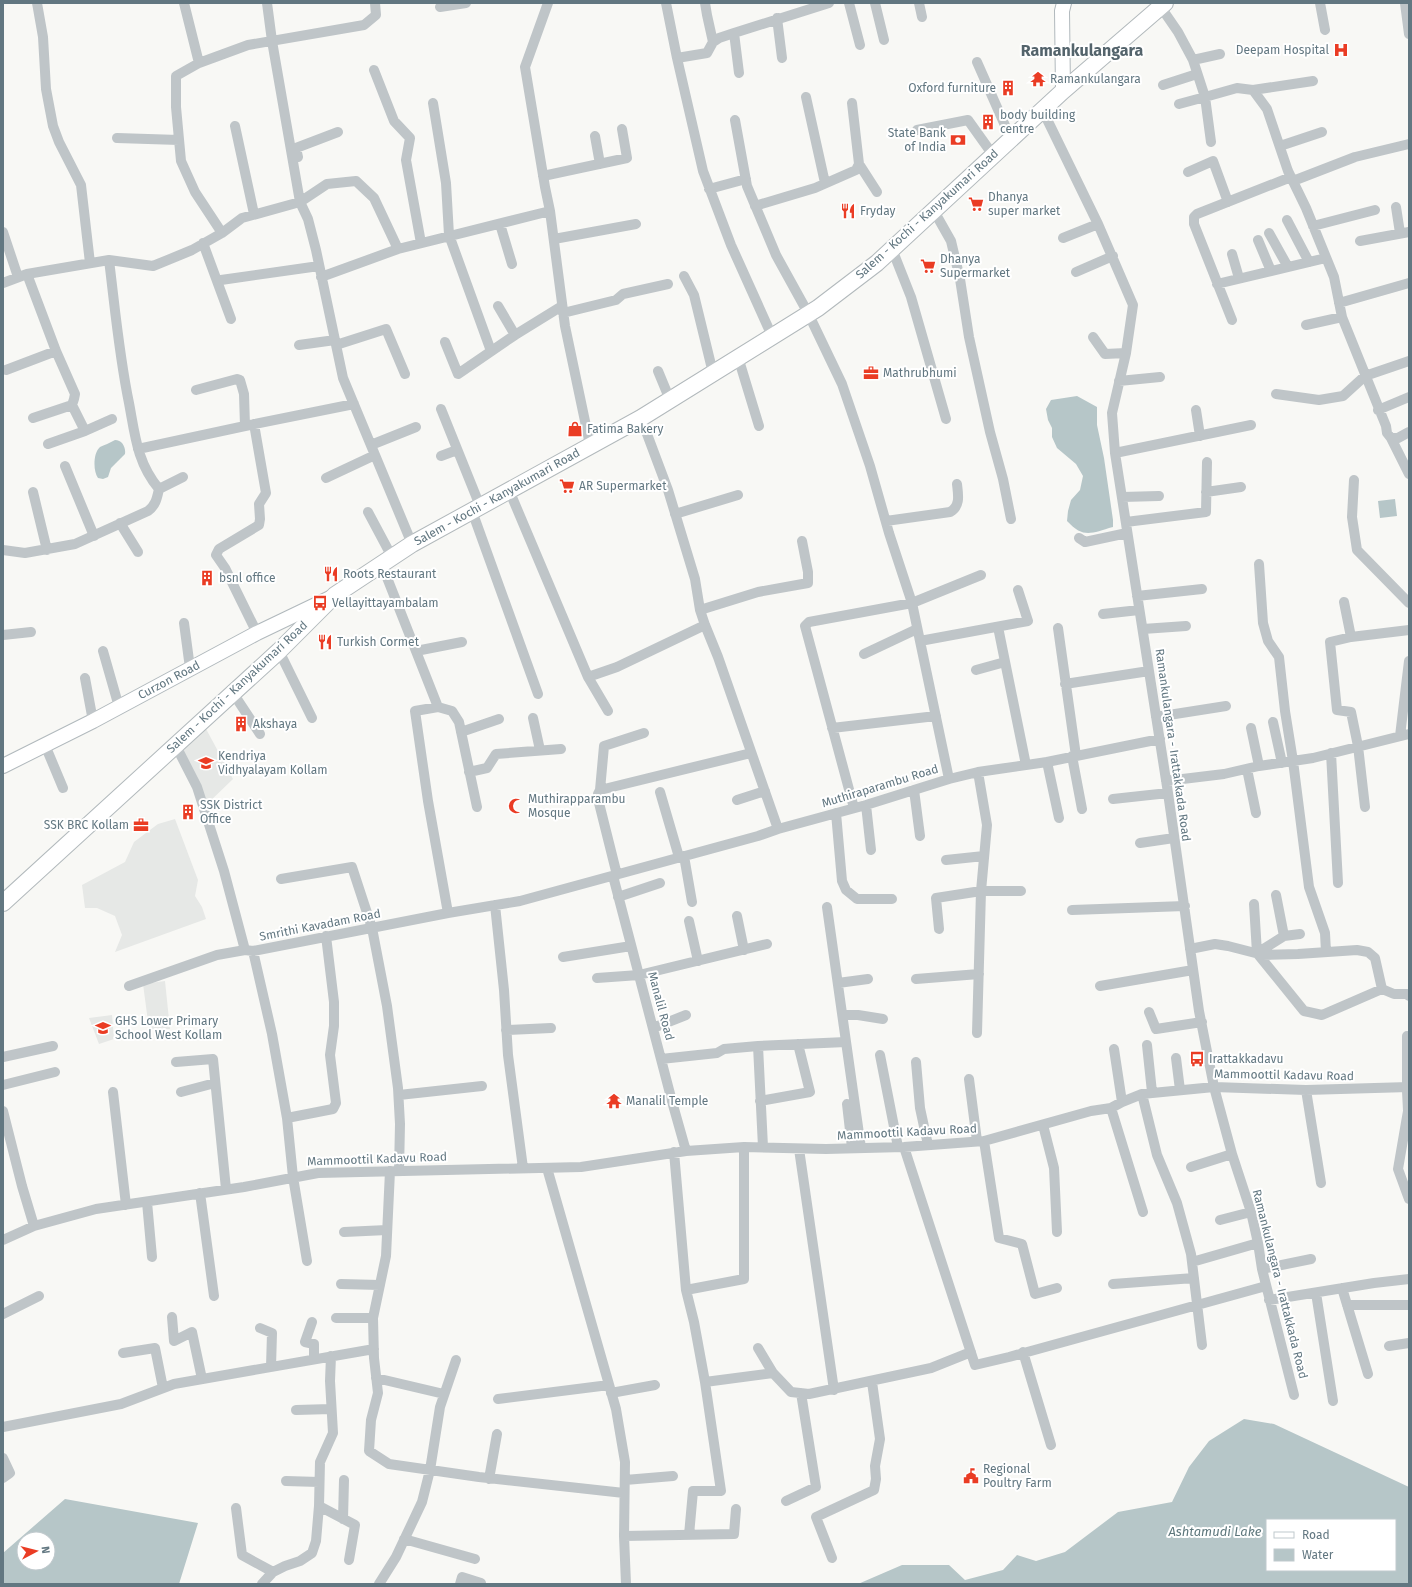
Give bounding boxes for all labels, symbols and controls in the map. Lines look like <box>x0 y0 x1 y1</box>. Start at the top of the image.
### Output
district label: Ramankulangara <box>1021 41 1143 60</box>
hospital icon: Deepam Hospital <box>1332 41 1350 59</box>
place label: Deepam Hospital <box>1236 43 1329 57</box>
temple icon: Ramankulangara <box>1029 70 1047 88</box>
place label: Ramankulangara <box>1050 72 1141 86</box>
building icon: Oxford furniture <box>999 79 1017 97</box>
place label: Oxford furniture <box>908 81 996 95</box>
place label: body building centre <box>1000 108 1076 136</box>
building icon: body building centre <box>979 113 997 131</box>
place label: State Bank of India <box>888 126 947 154</box>
bank icon: State Bank of India <box>949 131 967 149</box>
street label: Salem - Kochi - Kanyakumari Road <box>853 146 1001 282</box>
place label: Dhanya super market <box>988 190 1061 218</box>
supermarket icon: Dhanya super market <box>967 195 985 213</box>
restaurant icon: Fryday <box>839 202 857 220</box>
place label: Fryday <box>860 204 895 218</box>
place label: Dhanya Supermarket <box>940 252 1011 280</box>
supermarket icon: Dhanya Supermarket <box>919 257 937 275</box>
office icon: Mathrubhumi <box>862 364 880 382</box>
place label: Mathrubhumi <box>883 366 957 380</box>
shop icon: Fatima Bakery <box>566 420 584 438</box>
place label: Fatima Bakery <box>587 422 663 436</box>
street label: Salem - Kochi - Kanyakumari Road <box>412 446 582 548</box>
supermarket icon: AR Supermarket <box>558 477 576 495</box>
place label: AR Supermarket <box>579 479 667 493</box>
restaurant icon: Roots Restaurant <box>322 565 340 583</box>
place label: Roots Restaurant <box>343 567 437 581</box>
building icon: bsnl office <box>198 569 216 587</box>
place label: bsnl office <box>219 571 275 585</box>
bus stop icon: Vellayittayambalam <box>311 594 329 612</box>
place label: Vellayittayambalam <box>332 596 439 610</box>
street label: Salem - Kochi - Kanyakumari Road <box>164 618 310 756</box>
restaurant icon: Turkish Cormet <box>316 633 334 651</box>
place label: Turkish Cormet <box>337 635 420 649</box>
street label: Ramankulangara - Irattakkada Road <box>1153 648 1193 842</box>
street label: Curzon Road <box>136 658 202 702</box>
building icon: Akshaya <box>232 715 250 733</box>
place label: Akshaya <box>253 717 297 731</box>
place label: Kendriya Vidhyalayam Kollam <box>218 749 328 777</box>
school or university icon: Kendriya Vidhyalayam Kollam <box>197 754 215 772</box>
street label: Muthiraparambu Road <box>820 762 940 810</box>
place label: Muthirapparambu Mosque <box>528 792 626 820</box>
mosque icon: Muthirapparambu Mosque <box>507 797 525 815</box>
place label: SSK District Office <box>200 798 263 826</box>
building icon: SSK District Office <box>179 803 197 821</box>
office icon: SSK BRC Kollam <box>132 816 150 834</box>
place label: SSK BRC Kollam <box>44 818 129 832</box>
street label: Smrithi Kavadam Road <box>258 906 382 944</box>
street label: Manalil Road <box>645 970 677 1042</box>
place label: GHS Lower Primary School West Kollam <box>115 1014 222 1042</box>
school or university icon: GHS Lower Primary School West Kollam <box>94 1019 112 1037</box>
bus stop icon: Irattakkadavu <box>1188 1050 1206 1068</box>
place label: Irattakkadavu <box>1209 1052 1283 1066</box>
street label: Mammoottil Kadavu Road <box>1214 1067 1354 1083</box>
temple icon: Manalil Temple <box>605 1092 623 1110</box>
place label: Manalil Temple <box>626 1094 708 1108</box>
street label: Mammoottil Kadavu Road <box>837 1121 977 1143</box>
street label: Mammoottil Kadavu Road <box>307 1150 447 1168</box>
street label: Ramankulangara - Irattakkada Road <box>1250 1188 1310 1380</box>
place label: Regional Poultry Farm <box>983 1462 1052 1490</box>
public building icon: Regional Poultry Farm <box>962 1467 980 1485</box>
legend <box>1266 1519 1396 1571</box>
water label: Ashtamudi Lake <box>1167 1524 1262 1539</box>
text: Road <box>1302 1528 1330 1542</box>
north arrow <box>16 1531 56 1571</box>
text: N <box>39 1545 52 1554</box>
text: Water <box>1302 1548 1334 1562</box>

